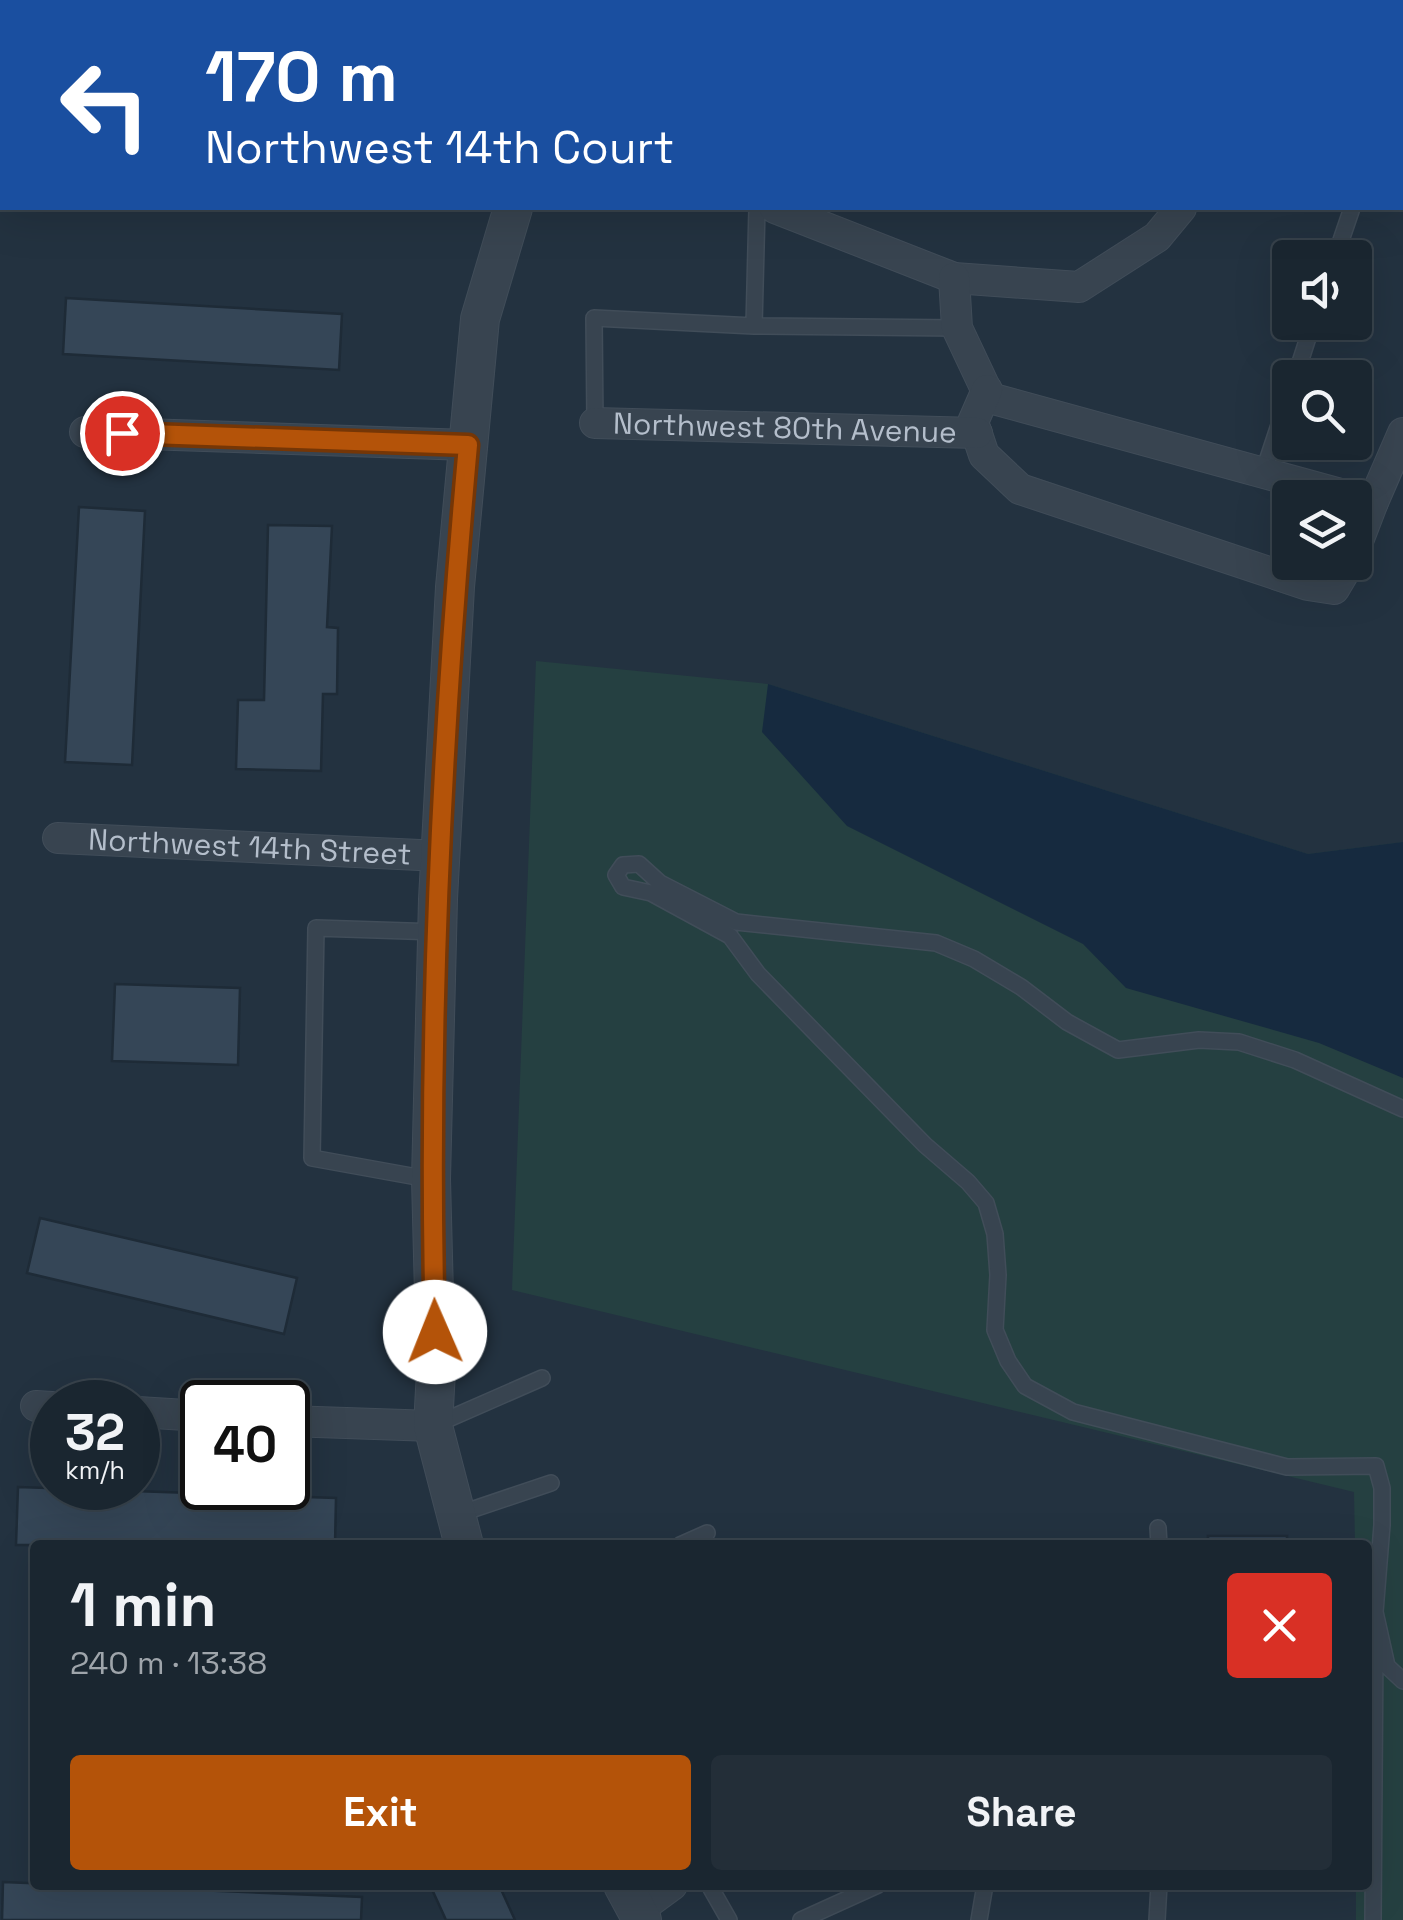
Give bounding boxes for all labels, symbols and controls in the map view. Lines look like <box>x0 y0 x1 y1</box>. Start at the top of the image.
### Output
text: 170 m <box>205 32 398 121</box>
icon: left <box>40 40 170 170</box>
text: Northwest 14th Court <box>205 119 674 176</box>
map controls <box>1272 240 1372 580</box>
button: sound <box>1272 240 1372 340</box>
button: search <box>1272 360 1372 460</box>
pin <box>80 391 165 476</box>
street label: Northwest 80th Avenue <box>613 403 957 451</box>
icon: arrive <box>95 406 150 461</box>
button: layers <box>1272 480 1372 580</box>
street label: Northwest 14th Street <box>87 819 412 874</box>
position arrow <box>383 1280 487 1384</box>
speed limit sign: 40 <box>180 1380 310 1510</box>
text: 32 <box>65 1401 125 1465</box>
text: km/h <box>65 1454 125 1486</box>
text: 1 min <box>70 1567 217 1644</box>
button: close <box>1227 1573 1332 1678</box>
text: 240 m · 13:38 <box>70 1643 267 1683</box>
button: Exit <box>70 1755 691 1870</box>
button: Share <box>711 1755 1332 1870</box>

